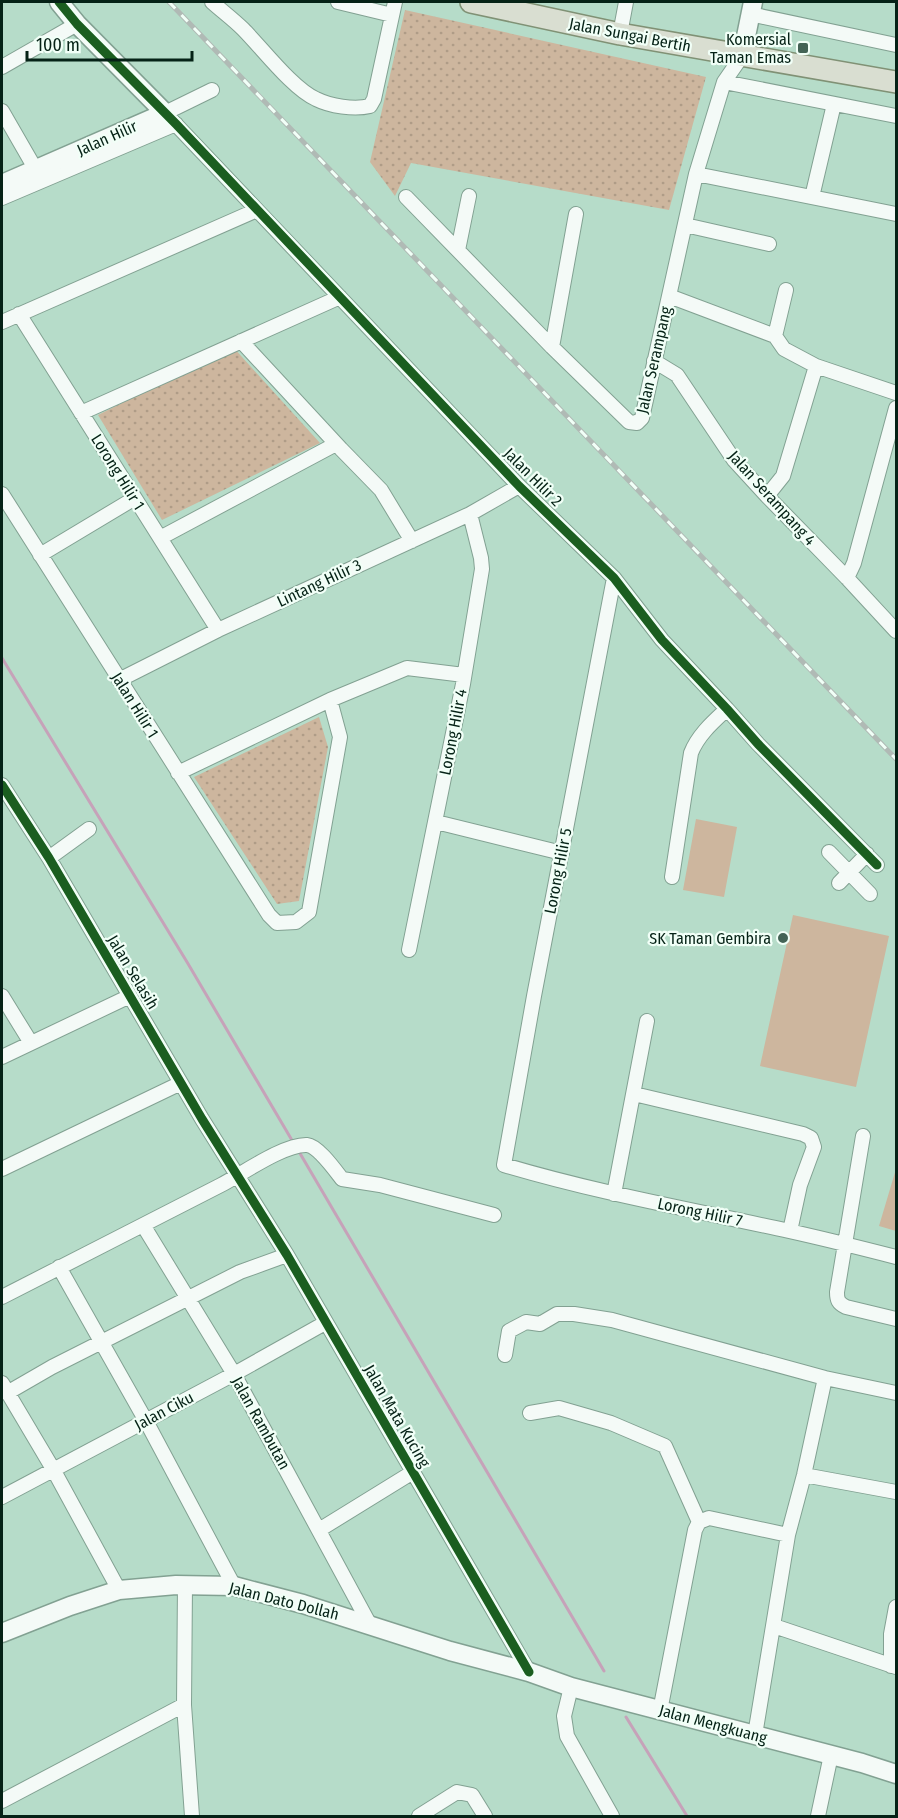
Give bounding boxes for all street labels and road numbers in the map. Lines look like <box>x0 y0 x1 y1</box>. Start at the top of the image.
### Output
street label: Jalan Sungai Bertih <box>567 14 693 56</box>
street label: Jalan Hilir <box>74 116 140 160</box>
street label: Jalan Serampang <box>632 304 676 415</box>
street label: Lorong Hilir 1 <box>87 431 149 513</box>
street label: Jalan Hilir 2 <box>500 444 566 510</box>
street label: Jalan Serampang 4 <box>724 447 820 549</box>
street label: Lintang Hilir 3 <box>274 555 364 611</box>
street label: Jalan Hilir 1 <box>107 669 163 741</box>
street label: Lorong Hilir 4 <box>435 687 471 777</box>
street label: Lorong Hilir 5 <box>540 826 576 916</box>
street label: Jalan Selasih <box>103 931 163 1013</box>
street label: Lorong Hilir 7 <box>656 1194 745 1230</box>
street label: Jalan Mata Kucing <box>360 1361 434 1471</box>
street label: Jalan Rambutan <box>228 1373 294 1473</box>
street label: Jalan Ciku <box>131 1388 197 1434</box>
street label: Jalan Dato Dollah <box>227 1578 341 1624</box>
street label: Jalan Mengkuang <box>657 1700 770 1748</box>

